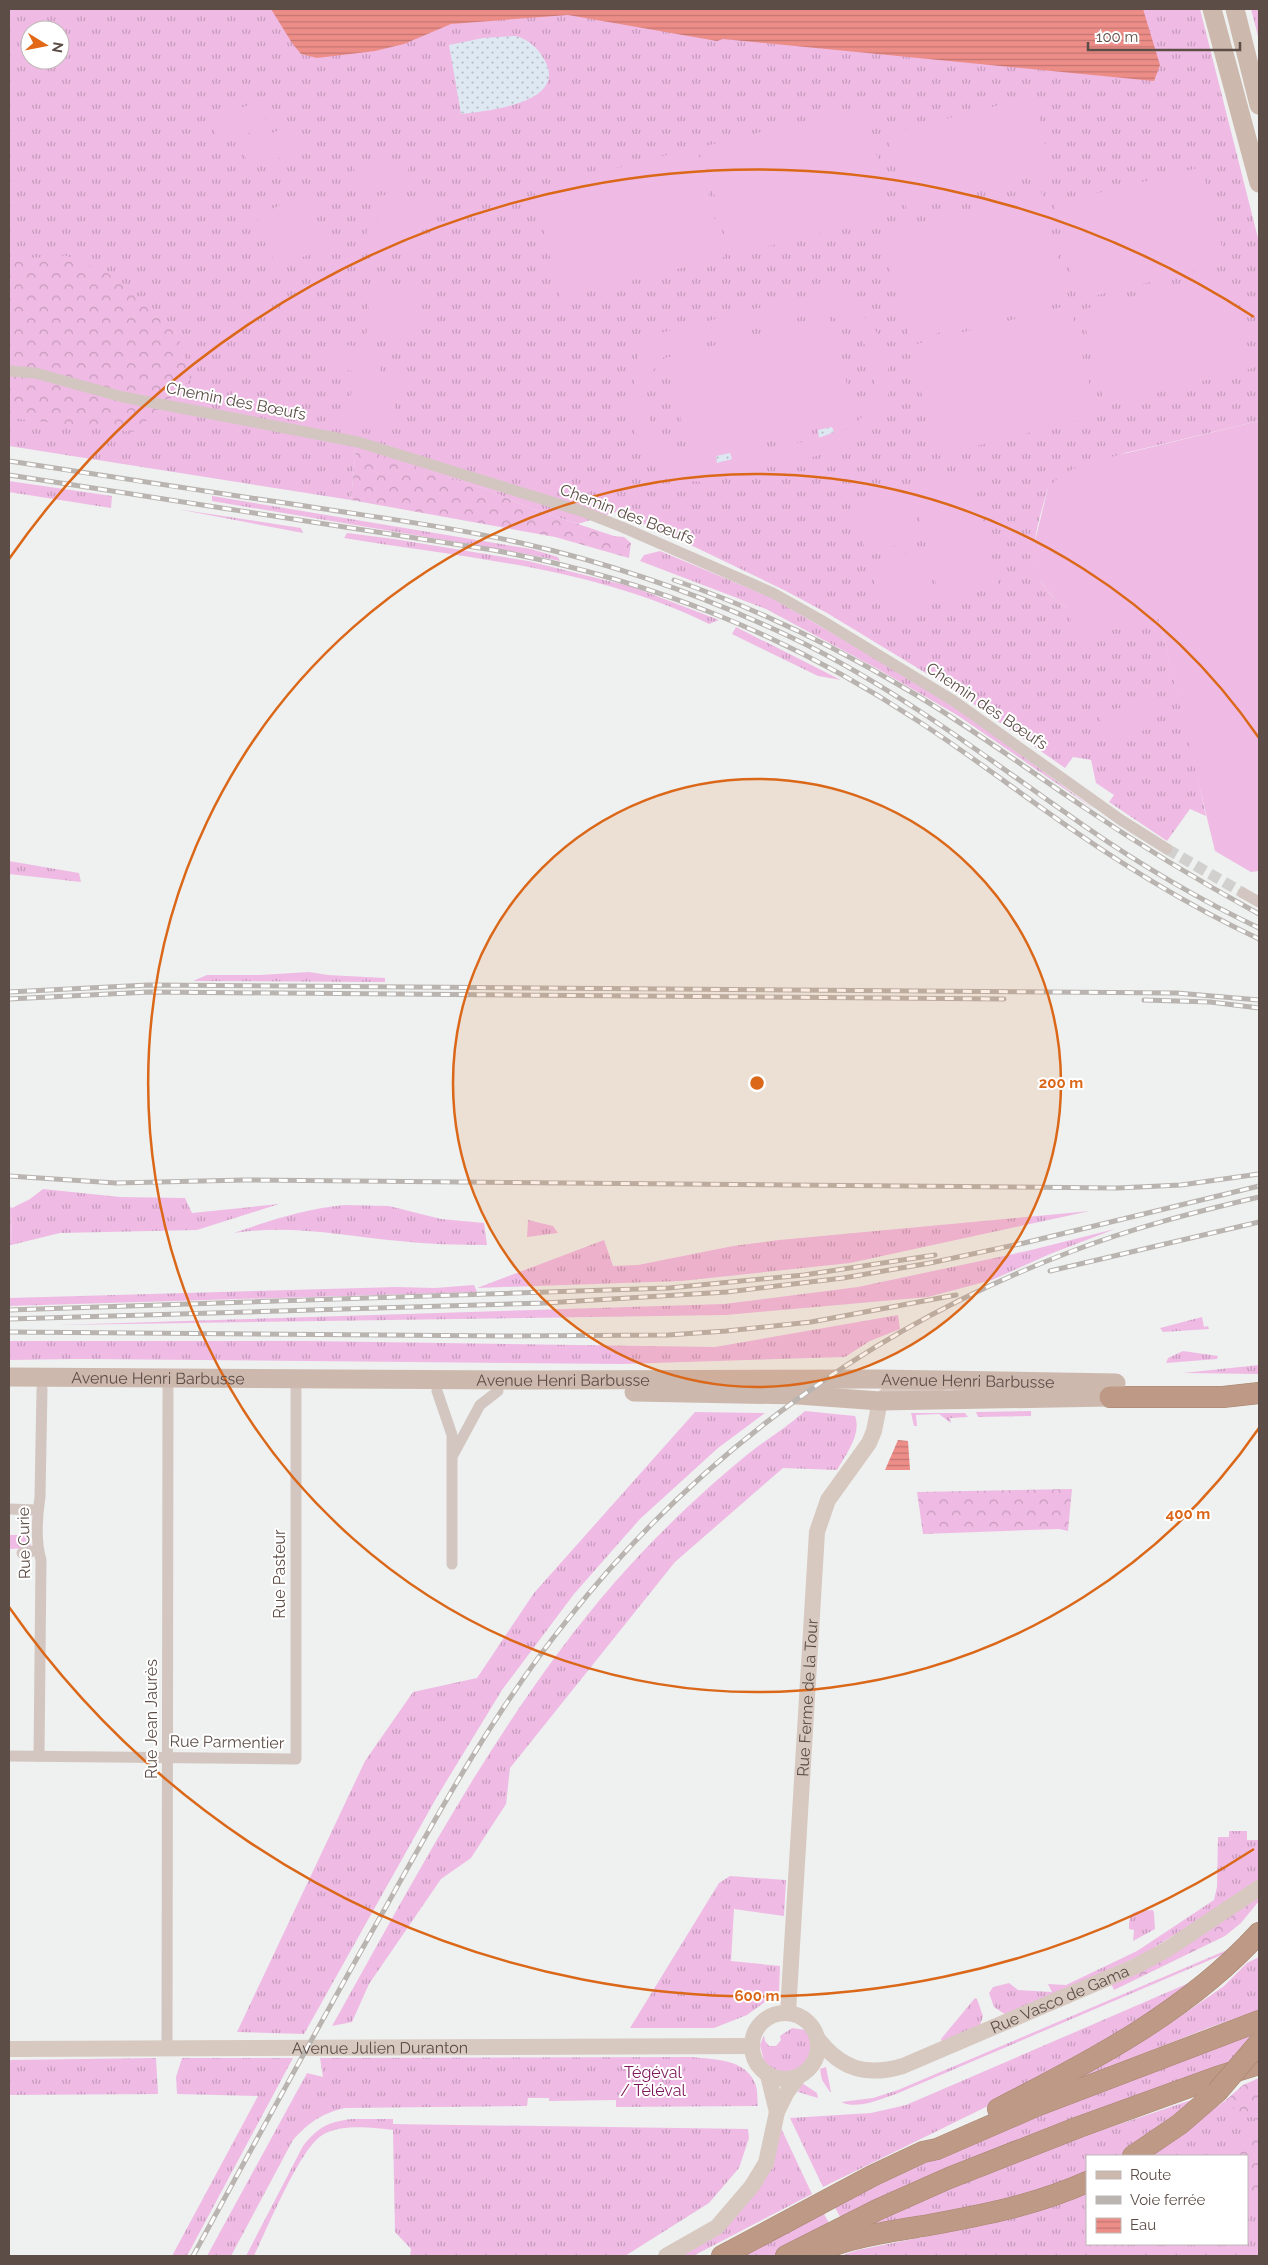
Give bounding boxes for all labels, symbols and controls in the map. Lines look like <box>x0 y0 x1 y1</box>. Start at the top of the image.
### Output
north arrow <box>20 20 70 70</box>
scale bar <box>1088 20 1240 52</box>
text: 100 m <box>1096 28 1138 46</box>
text: N <box>49 41 67 54</box>
street label: Chemin des Bœufs <box>164 378 308 424</box>
street label: Chemin des Bœufs <box>557 480 697 548</box>
street label: Chemin des Bœufs <box>923 658 1051 754</box>
centre of rings <box>748 1074 766 1092</box>
text: 200 m <box>1039 1074 1083 1092</box>
street label: Avenue Henri Barbusse <box>71 1368 245 1388</box>
street label: Avenue Henri Barbusse <box>476 1370 650 1390</box>
street label: Avenue Henri Barbusse <box>881 1370 1055 1391</box>
text: 400 m <box>1166 1505 1210 1523</box>
street label: Rue Curie <box>14 1507 34 1579</box>
street label: Rue Pasteur <box>270 1529 289 1619</box>
street label: Rue Ferme de la Tour <box>793 1618 821 1777</box>
street label: Rue Jean Jaurès <box>142 1659 161 1779</box>
street label: Rue Parmentier <box>169 1732 285 1753</box>
street label: Rue Vasco de Gama <box>987 1961 1132 2037</box>
text: 600 m <box>734 1987 780 2005</box>
street label: Avenue Julien Duranton <box>292 2038 468 2057</box>
park label: Tégéval / Téléval <box>620 2063 686 2100</box>
legend <box>1086 2155 1248 2245</box>
text: Route <box>1130 2166 1171 2184</box>
text: Voie ferrée <box>1130 2191 1206 2209</box>
text: Eau <box>1130 2216 1156 2234</box>

